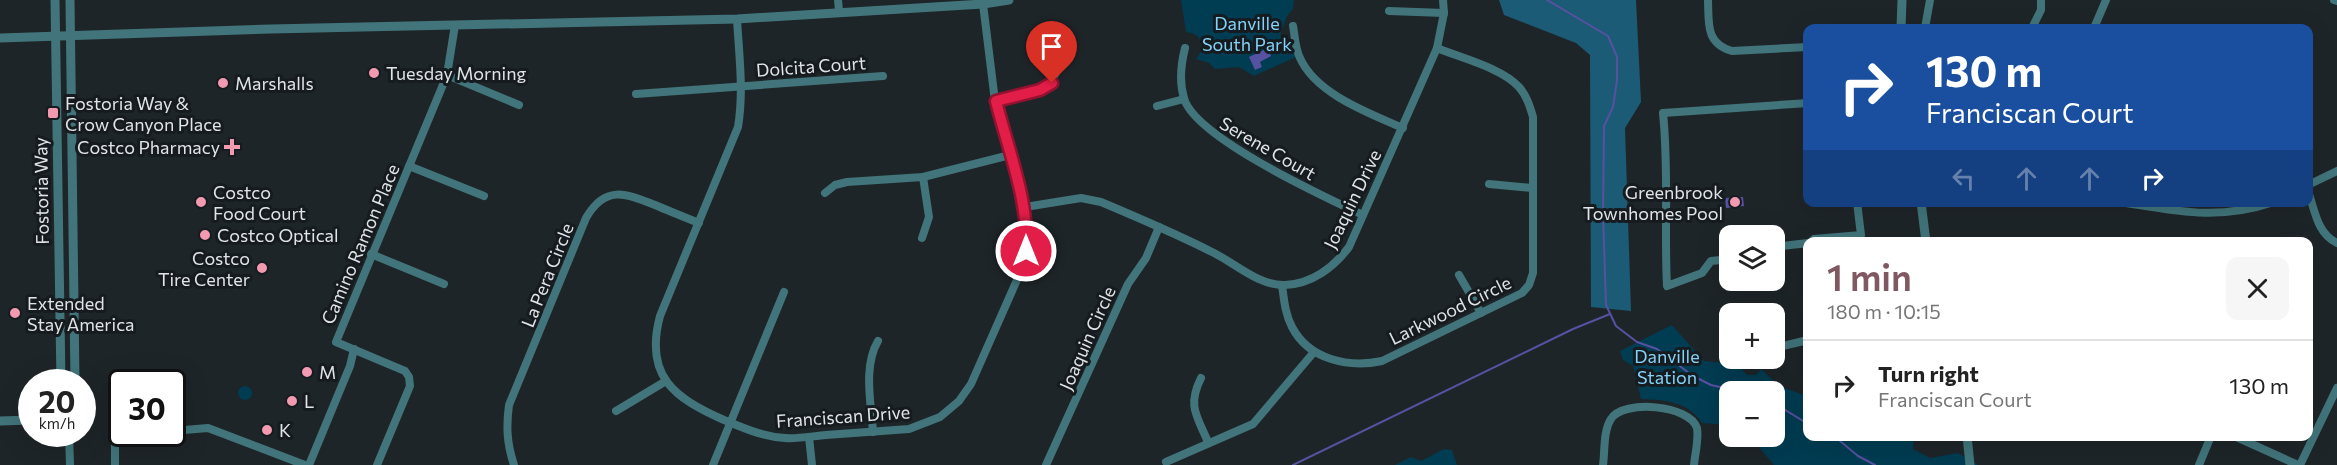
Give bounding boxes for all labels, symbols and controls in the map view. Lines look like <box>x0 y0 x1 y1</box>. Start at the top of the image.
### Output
park label: Danville South Park <box>1202 12 1292 55</box>
pin <box>1026 21 1077 83</box>
icon: arrive <box>1035 30 1068 63</box>
text: 130 m <box>1926 44 2042 96</box>
icon: right <box>1827 48 1905 126</box>
street label: Dolcita Court <box>755 51 867 81</box>
place label: Tuesday Morning <box>386 62 527 84</box>
marker: Tuesday Morning <box>367 66 381 80</box>
place label: Marshalls <box>235 72 314 94</box>
marker: Marshalls <box>216 76 230 90</box>
place label: Fostoria Way & Crow Canyon Place <box>65 92 222 135</box>
text: Franciscan Court <box>1926 96 2133 129</box>
marker: Fostoria Way & Crow Canyon Place <box>46 106 60 120</box>
street label: Serene Court <box>1216 112 1320 184</box>
place label: Costco Pharmacy <box>77 136 220 158</box>
street label: Fostoria Way <box>29 137 53 245</box>
marker: Costco Pharmacy <box>225 140 239 154</box>
street label: Joaquin Drive <box>1318 146 1386 252</box>
street label: Camino Ramon Place <box>316 161 404 327</box>
icon: left <box>1947 162 1980 195</box>
icon: ahead <box>2010 162 2043 195</box>
icon: ahead <box>2073 162 2106 195</box>
icon: right <box>2136 162 2169 195</box>
place label: Costco Food Court <box>213 181 306 224</box>
place label: Greenbrook Townhomes Pool <box>1583 181 1723 224</box>
marker: Costco Food Court <box>194 195 208 209</box>
marker: Greenbrook Townhomes Pool <box>1728 195 1742 209</box>
position arrow <box>994 219 1058 283</box>
street label: La Pera Circle <box>516 220 578 330</box>
place label: Costco Optical <box>217 224 339 246</box>
map controls <box>1719 225 1785 447</box>
button: layers <box>1719 225 1785 291</box>
marker: Costco Optical <box>198 228 212 242</box>
place label: Costco Tire Center <box>158 247 250 290</box>
text: 1 min <box>1827 254 1912 298</box>
button: close <box>2226 257 2289 320</box>
marker: Costco Tire Center <box>255 261 269 275</box>
street label: Larkwood Circle <box>1385 271 1515 349</box>
street label: Joaquin Circle <box>1054 283 1120 393</box>
place label: Extended Stay America <box>27 292 134 335</box>
text: 180 m · 10:15 <box>1827 299 1941 323</box>
button: + <box>1719 303 1785 369</box>
marker: Extended Stay America <box>8 306 22 320</box>
park label: Danville Station <box>1634 345 1700 388</box>
text: Turn right <box>1878 360 1979 387</box>
place label: M <box>319 361 336 383</box>
marker: M <box>300 365 314 379</box>
speed limit sign: 30 <box>108 369 186 447</box>
icon: right <box>1827 369 1860 402</box>
text: 130 m <box>2229 372 2289 399</box>
button: − <box>1719 381 1785 447</box>
text: 20 <box>39 382 75 419</box>
text: Franciscan Court <box>1878 387 2032 411</box>
place label: L <box>304 390 314 412</box>
marker: L <box>285 394 299 408</box>
street label: Franciscan Drive <box>775 400 911 432</box>
text: km/h <box>39 414 75 432</box>
place label: K <box>279 419 291 441</box>
marker: K <box>260 423 274 437</box>

